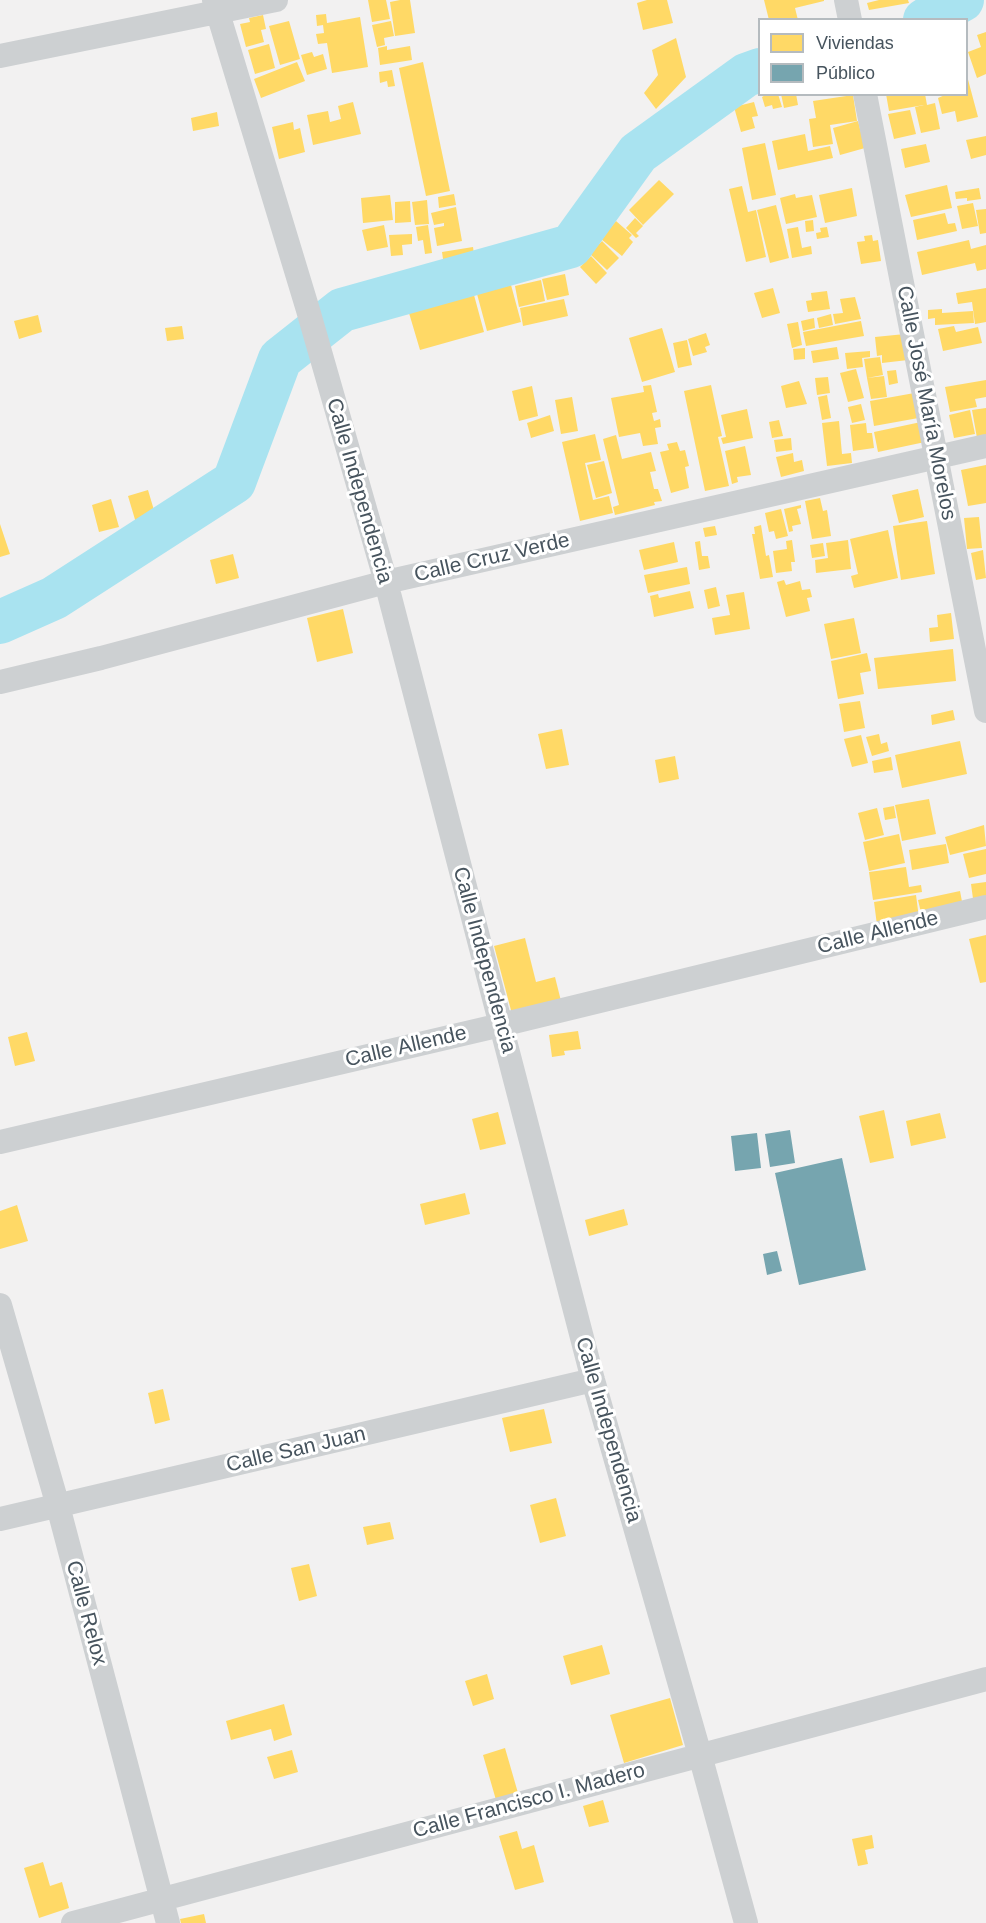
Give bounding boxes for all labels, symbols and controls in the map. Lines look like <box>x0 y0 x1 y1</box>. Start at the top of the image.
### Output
legend <box>758 18 968 96</box>
text: Viviendas <box>816 33 894 53</box>
text: Público <box>816 63 875 83</box>
street label: Calle José María Morelos <box>891 284 961 522</box>
street label: Calle Independencia <box>320 395 398 587</box>
street label: Calle Cruz Verde <box>412 528 572 588</box>
street label: Calle Independencia <box>447 864 521 1056</box>
street label: Calle Allende <box>815 906 941 960</box>
street label: Calle Allende <box>343 1021 469 1073</box>
street label: Calle Independencia <box>569 1334 647 1526</box>
street label: Calle San Juan <box>224 1422 368 1478</box>
street label: Calle Relox <box>60 1558 112 1668</box>
street label: Calle Francisco I. Madero <box>410 1758 648 1844</box>

